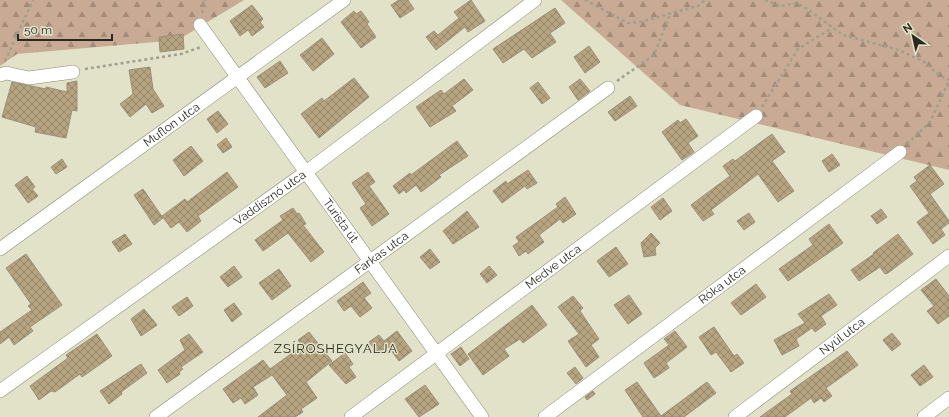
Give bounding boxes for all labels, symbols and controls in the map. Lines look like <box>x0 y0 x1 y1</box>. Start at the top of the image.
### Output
scale bar <box>18 16 112 42</box>
north arrow <box>893 16 933 56</box>
text: N <box>901 20 915 36</box>
text: 50 m <box>24 23 52 37</box>
street label: Muflon utca <box>141 100 203 150</box>
street label: Vaddisznó utca <box>231 167 309 228</box>
street label: Turista út <box>320 196 361 245</box>
street label: Farkas utca <box>352 229 411 277</box>
street label: Medve utca <box>523 242 584 292</box>
street label: Róka utca <box>696 263 748 307</box>
street label: Nyúl utca <box>817 315 868 358</box>
district label: ZSÍROSHEGYALJA <box>274 341 398 356</box>

